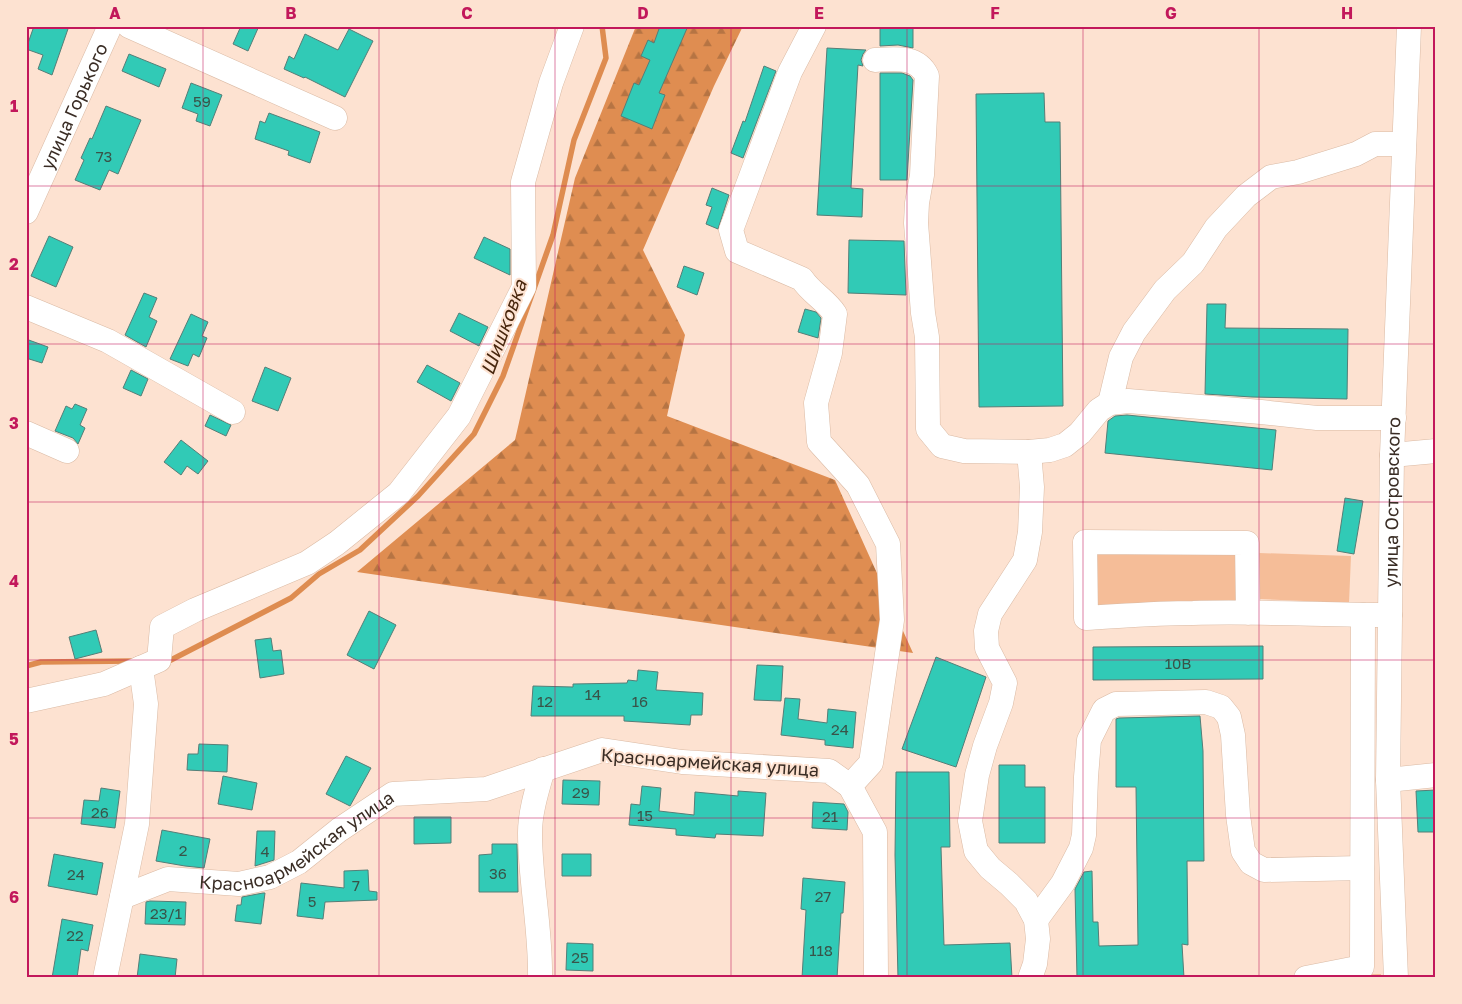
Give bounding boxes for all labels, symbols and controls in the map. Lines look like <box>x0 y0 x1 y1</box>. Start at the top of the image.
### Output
text: A <box>109 3 121 23</box>
text: B <box>285 3 297 23</box>
text: C <box>461 3 473 23</box>
text: D <box>637 3 649 23</box>
text: E <box>814 3 824 23</box>
text: F <box>990 3 1000 23</box>
text: G <box>1165 3 1177 23</box>
text: H <box>1341 3 1353 23</box>
street label: улица Горького <box>36 40 112 173</box>
house number: 59 <box>193 92 211 110</box>
text: 1 <box>10 96 18 116</box>
house number: 73 <box>96 147 112 165</box>
text: 2 <box>9 254 19 274</box>
water label: Шишковка <box>475 275 531 378</box>
text: 3 <box>9 413 19 433</box>
street label: улица Островского <box>1379 416 1405 588</box>
text: 4 <box>9 571 19 591</box>
house number: 10В <box>1165 654 1191 672</box>
house number: 14 <box>585 685 601 703</box>
house number: 12 <box>537 692 553 710</box>
house number: 16 <box>632 692 648 710</box>
house number: 24 <box>831 720 849 738</box>
text: 5 <box>9 729 19 749</box>
street label: Красноармейская улица <box>600 743 820 781</box>
house number: 29 <box>572 783 590 801</box>
street label: Красноармейская улица <box>198 786 398 895</box>
house number: 26 <box>91 803 109 821</box>
house number: 15 <box>637 806 653 824</box>
house number: 21 <box>822 807 838 825</box>
house number: 2 <box>179 841 187 859</box>
house number: 4 <box>260 842 270 860</box>
house number: 36 <box>489 864 507 882</box>
house number: 24 <box>67 865 85 883</box>
house number: 7 <box>352 876 360 894</box>
text: 6 <box>9 887 19 907</box>
house number: 27 <box>815 887 831 905</box>
house number: 5 <box>308 892 316 910</box>
house number: 23/1 <box>150 904 182 922</box>
house number: 22 <box>66 926 84 944</box>
house number: 118 <box>809 941 833 959</box>
house number: 25 <box>571 948 589 966</box>

